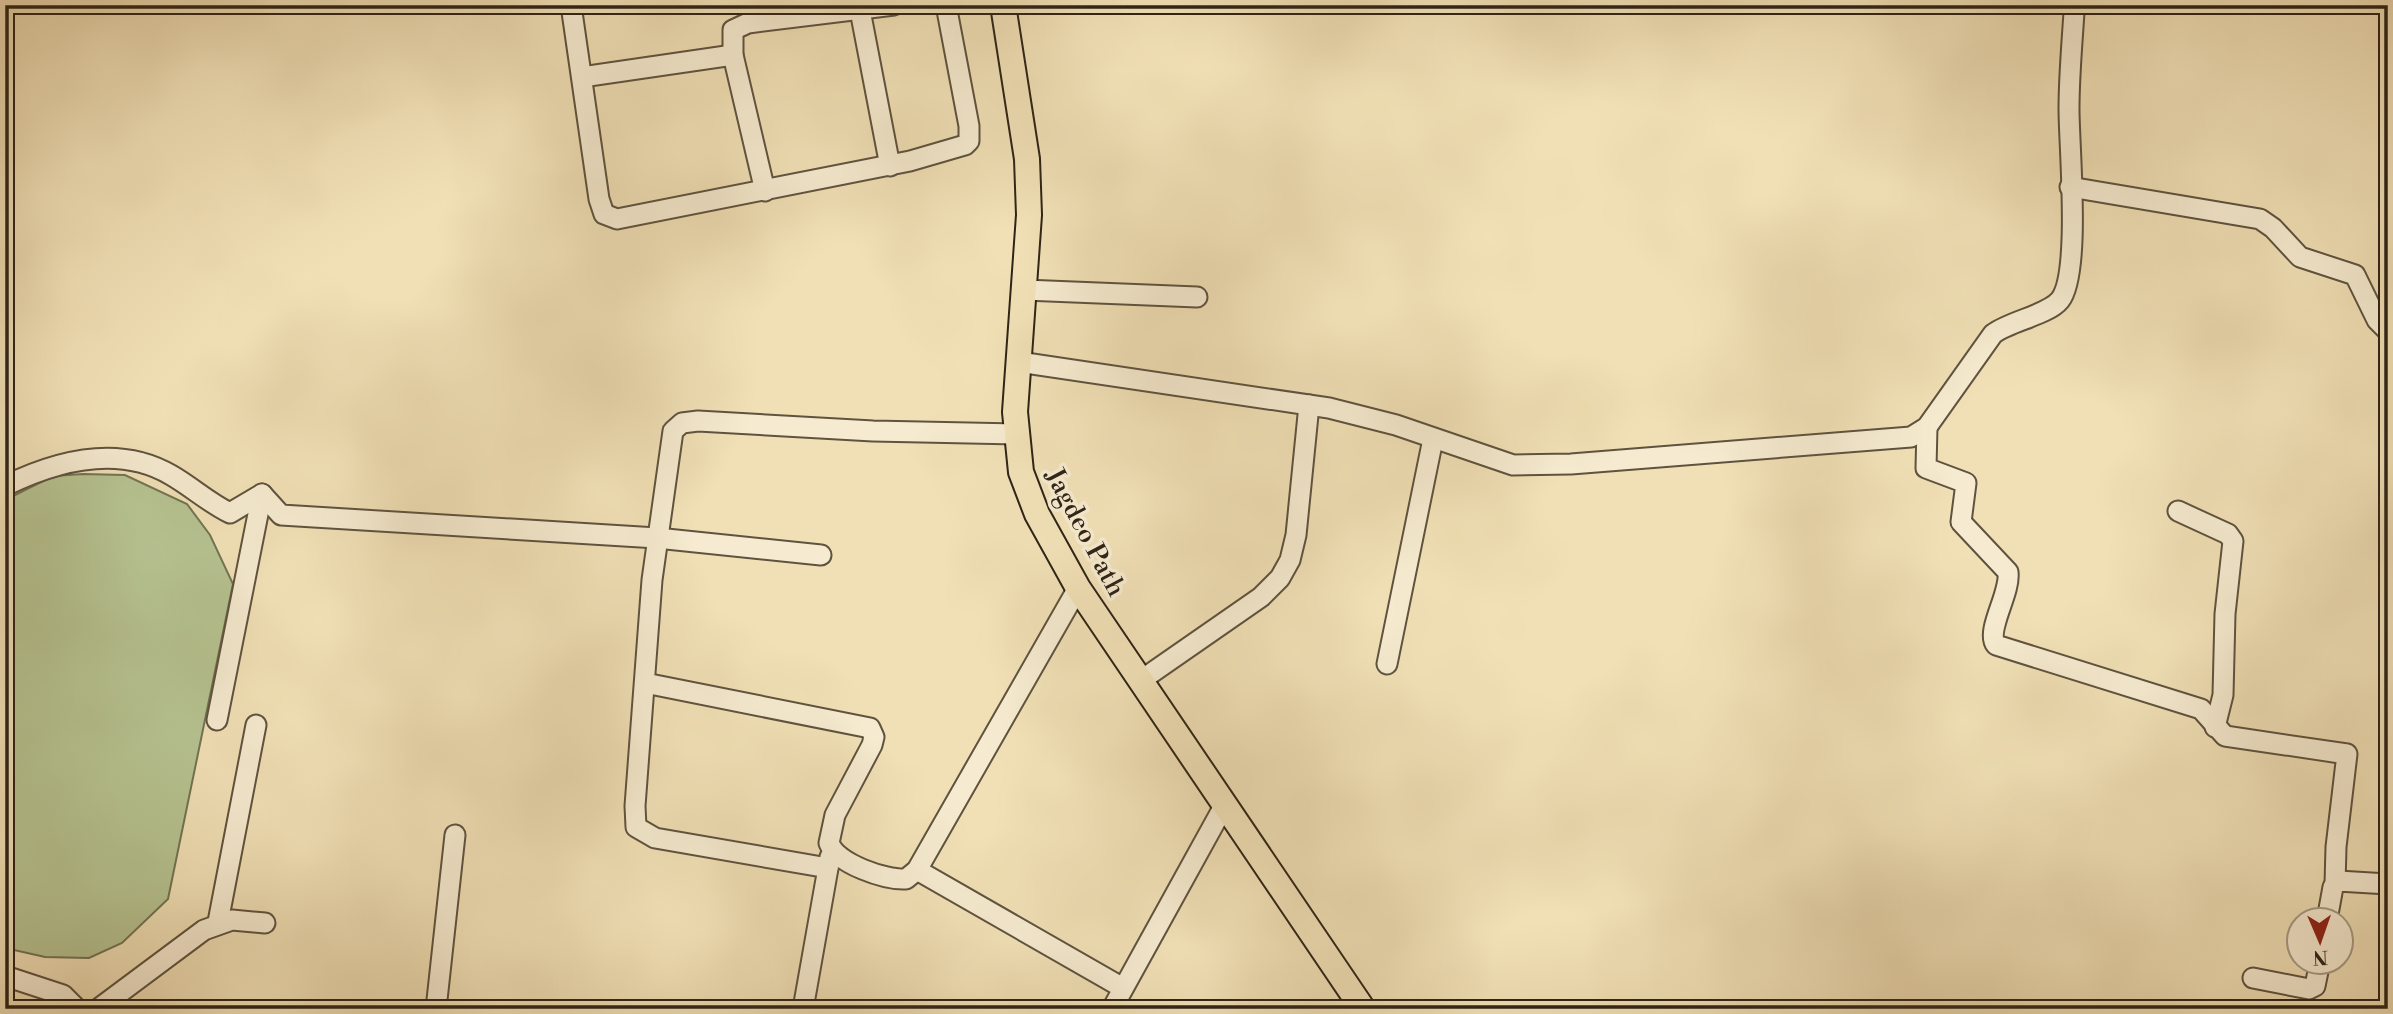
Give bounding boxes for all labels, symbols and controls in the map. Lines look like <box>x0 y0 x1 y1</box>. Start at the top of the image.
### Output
street label: Jagdeo Path <box>1038 462 1132 602</box>
north arrow <box>2284 906 2354 976</box>
text: N <box>2313 945 2328 969</box>

